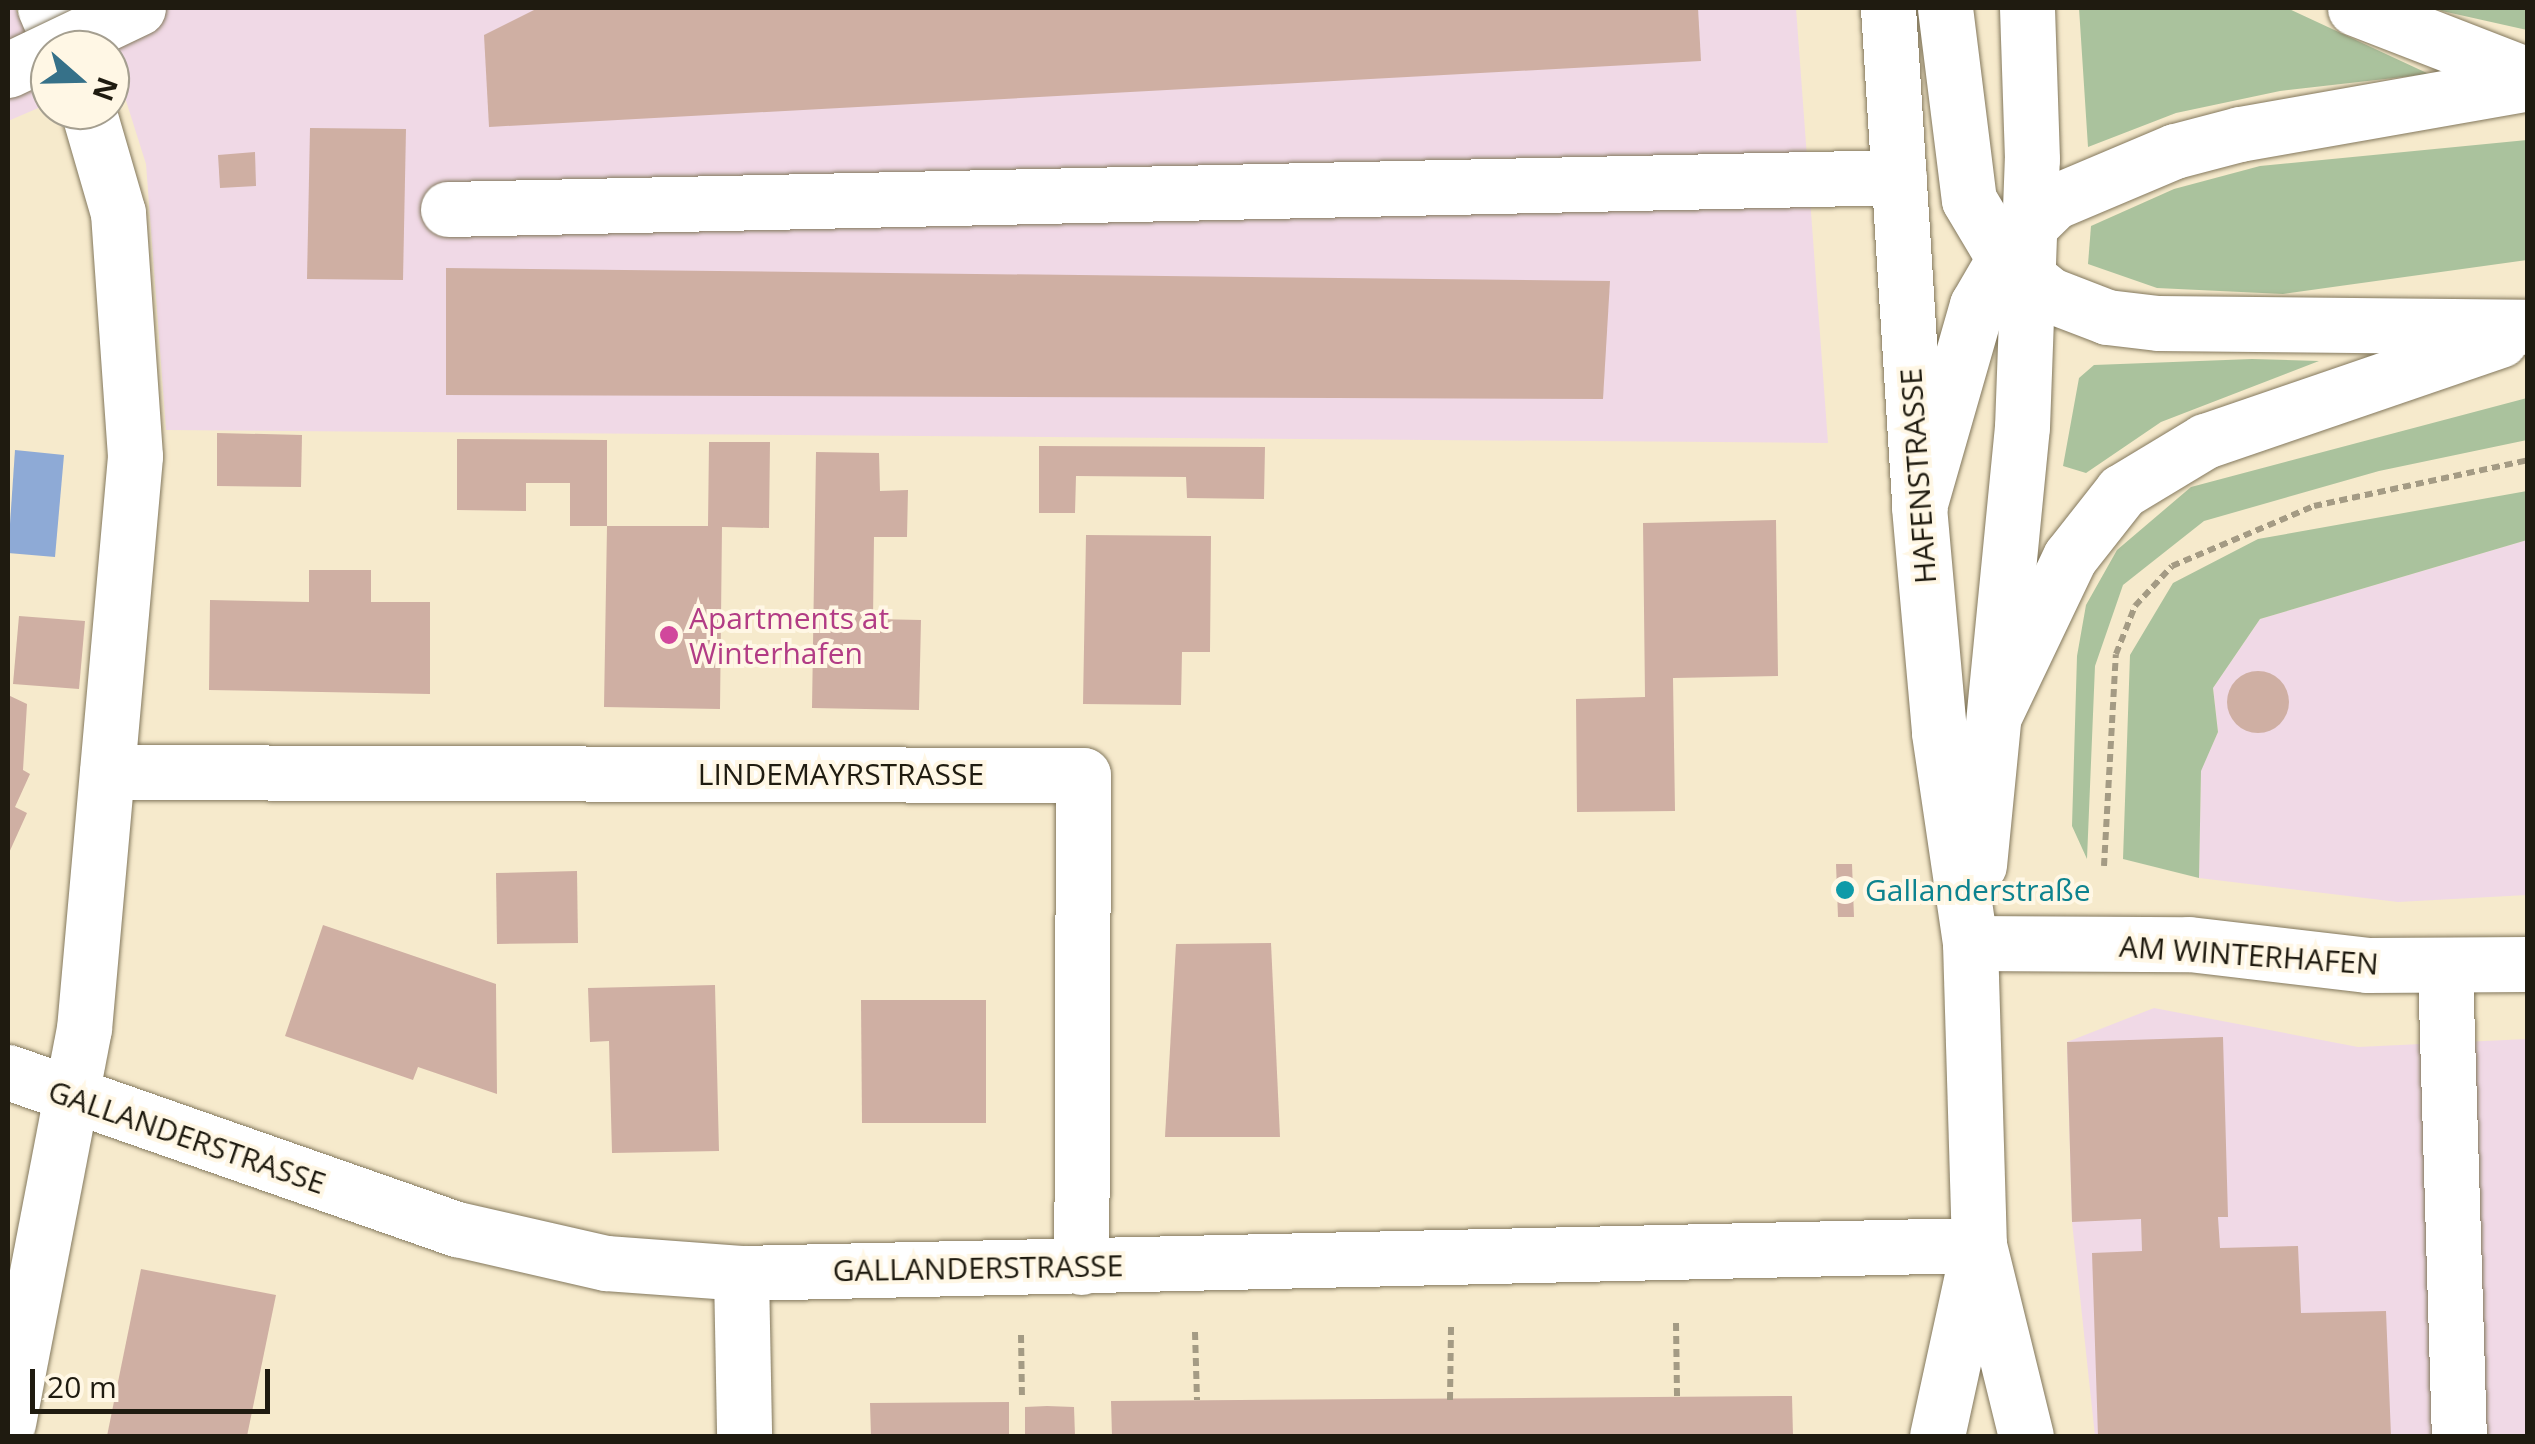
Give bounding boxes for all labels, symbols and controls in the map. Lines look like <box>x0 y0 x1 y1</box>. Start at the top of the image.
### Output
north arrow <box>30 30 130 130</box>
text: N <box>85 72 128 107</box>
street label: HAFENSTRASSE <box>1893 367 1943 585</box>
place label: Apartments at Winterhafen <box>689 600 889 670</box>
marker: Apartments at Winterhafen <box>658 624 680 646</box>
street label: LINDEMAYRSTRASSE <box>698 756 984 792</box>
place label: Gallanderstraße <box>1865 872 2091 908</box>
marker: Gallanderstraße <box>1834 879 1856 901</box>
street label: AM WINTERHAFEN <box>2118 928 2380 982</box>
street label: GALLANDERSTRASSE <box>44 1073 330 1201</box>
street label: GALLANDERSTRASSE <box>832 1247 1124 1289</box>
scale bar <box>35 1349 275 1411</box>
text: 20 m <box>47 1366 117 1407</box>

